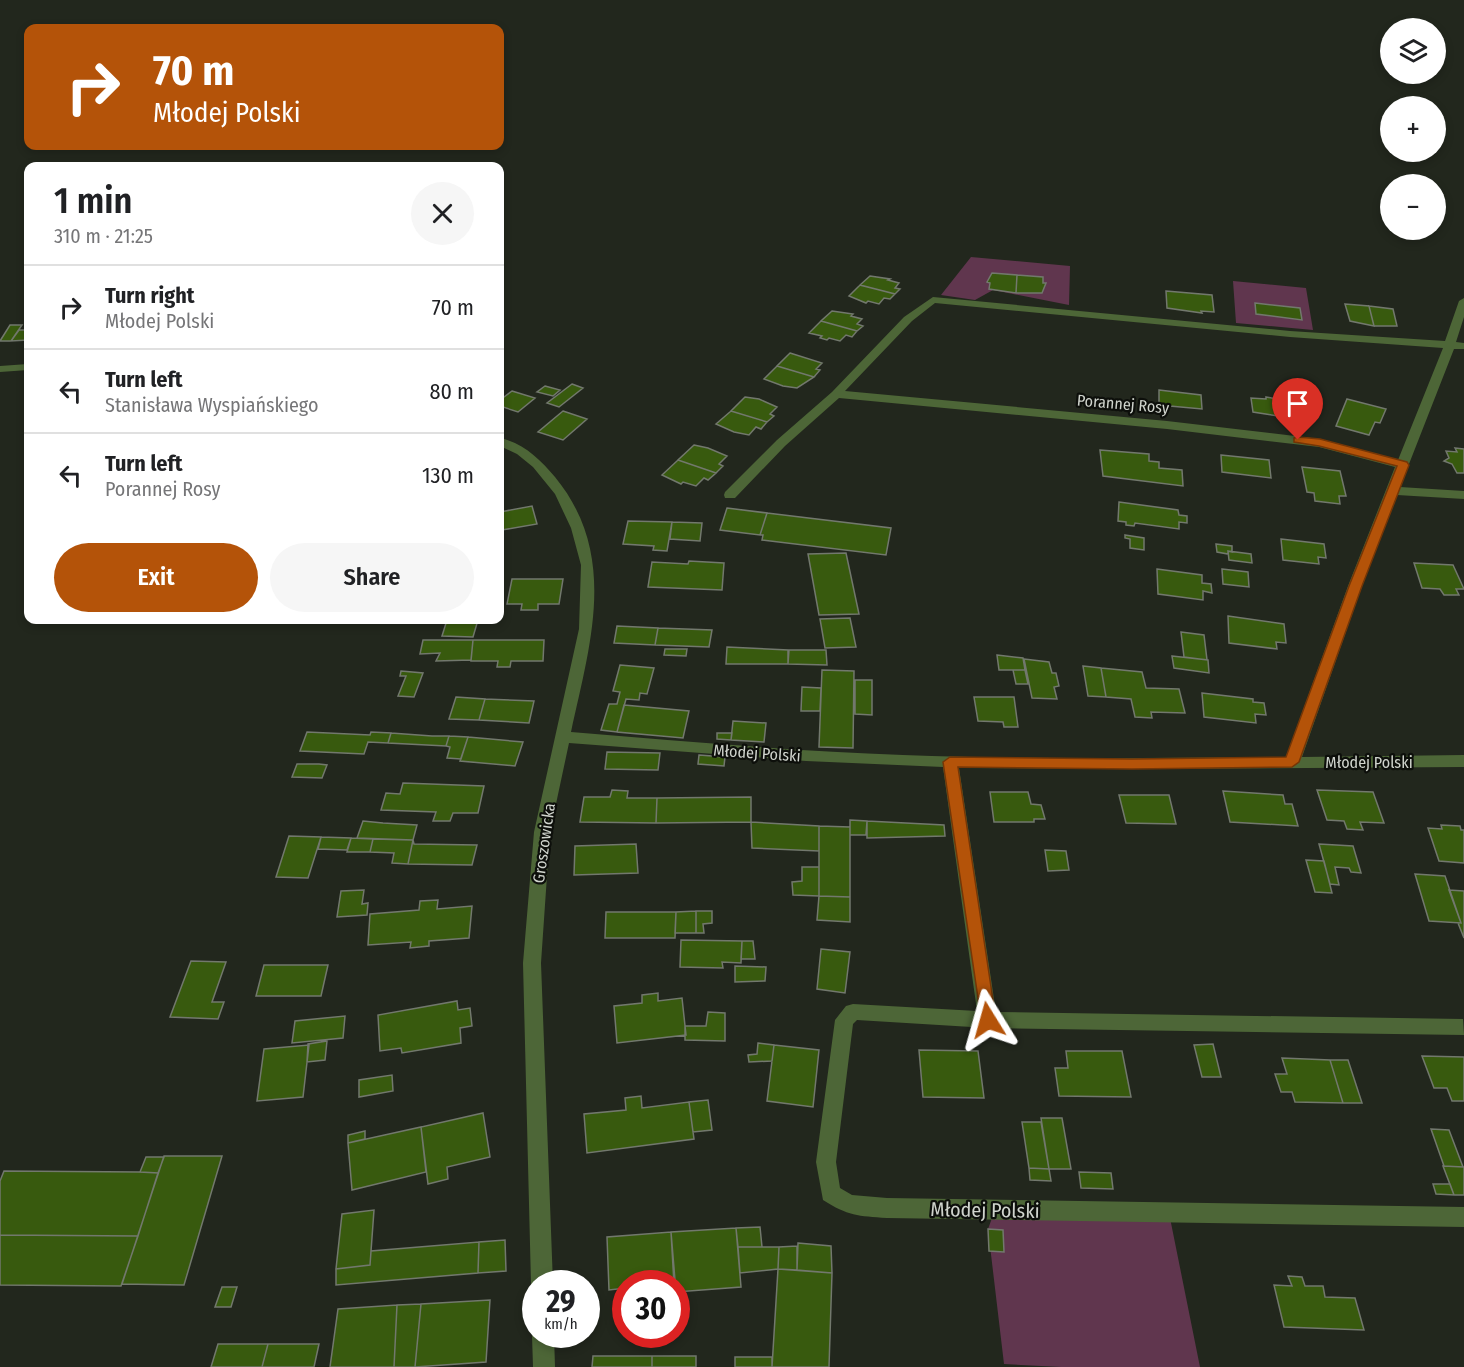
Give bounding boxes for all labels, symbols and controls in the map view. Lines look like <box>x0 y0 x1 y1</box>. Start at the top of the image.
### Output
map controls <box>1380 18 1446 240</box>
button: layers <box>1380 18 1446 84</box>
text: 70 m <box>153 46 234 96</box>
icon: right <box>54 48 132 126</box>
button: + <box>1380 96 1446 162</box>
text: Młodej Polski <box>153 97 301 129</box>
button: − <box>1380 174 1446 240</box>
text: 1 min <box>54 179 132 223</box>
button: close <box>411 182 474 245</box>
text: 310 m · 21:25 <box>54 224 153 248</box>
text: Turn right <box>105 282 194 309</box>
icon: right <box>54 291 87 324</box>
text: 70 m <box>432 294 474 321</box>
text: Młodej Polski <box>105 309 214 333</box>
text: Turn left <box>105 366 183 393</box>
icon: left <box>54 375 87 408</box>
text: 80 m <box>429 378 474 405</box>
pin <box>1272 378 1323 440</box>
icon: arrive <box>1281 387 1314 420</box>
street label: Porannej Rosy <box>1076 391 1171 418</box>
text: Stanisława Wyspiańskiego <box>105 393 318 417</box>
text: Turn left <box>105 450 183 477</box>
icon: left <box>54 459 87 492</box>
text: 130 m <box>422 462 474 489</box>
text: Porannej Rosy <box>105 477 221 501</box>
button: Exit <box>54 543 258 612</box>
button: Share <box>270 543 474 612</box>
street label: Młodej Polski <box>713 740 801 766</box>
street label: Młodej Polski <box>1325 753 1413 772</box>
street label: Groszowicka <box>529 802 559 884</box>
position arrow <box>956 988 1020 1052</box>
street label: Młodej Polski <box>930 1197 1040 1223</box>
speed limit sign: 30 <box>612 1270 690 1348</box>
text: 29 <box>546 1284 576 1320</box>
text: km/h <box>544 1315 578 1333</box>

